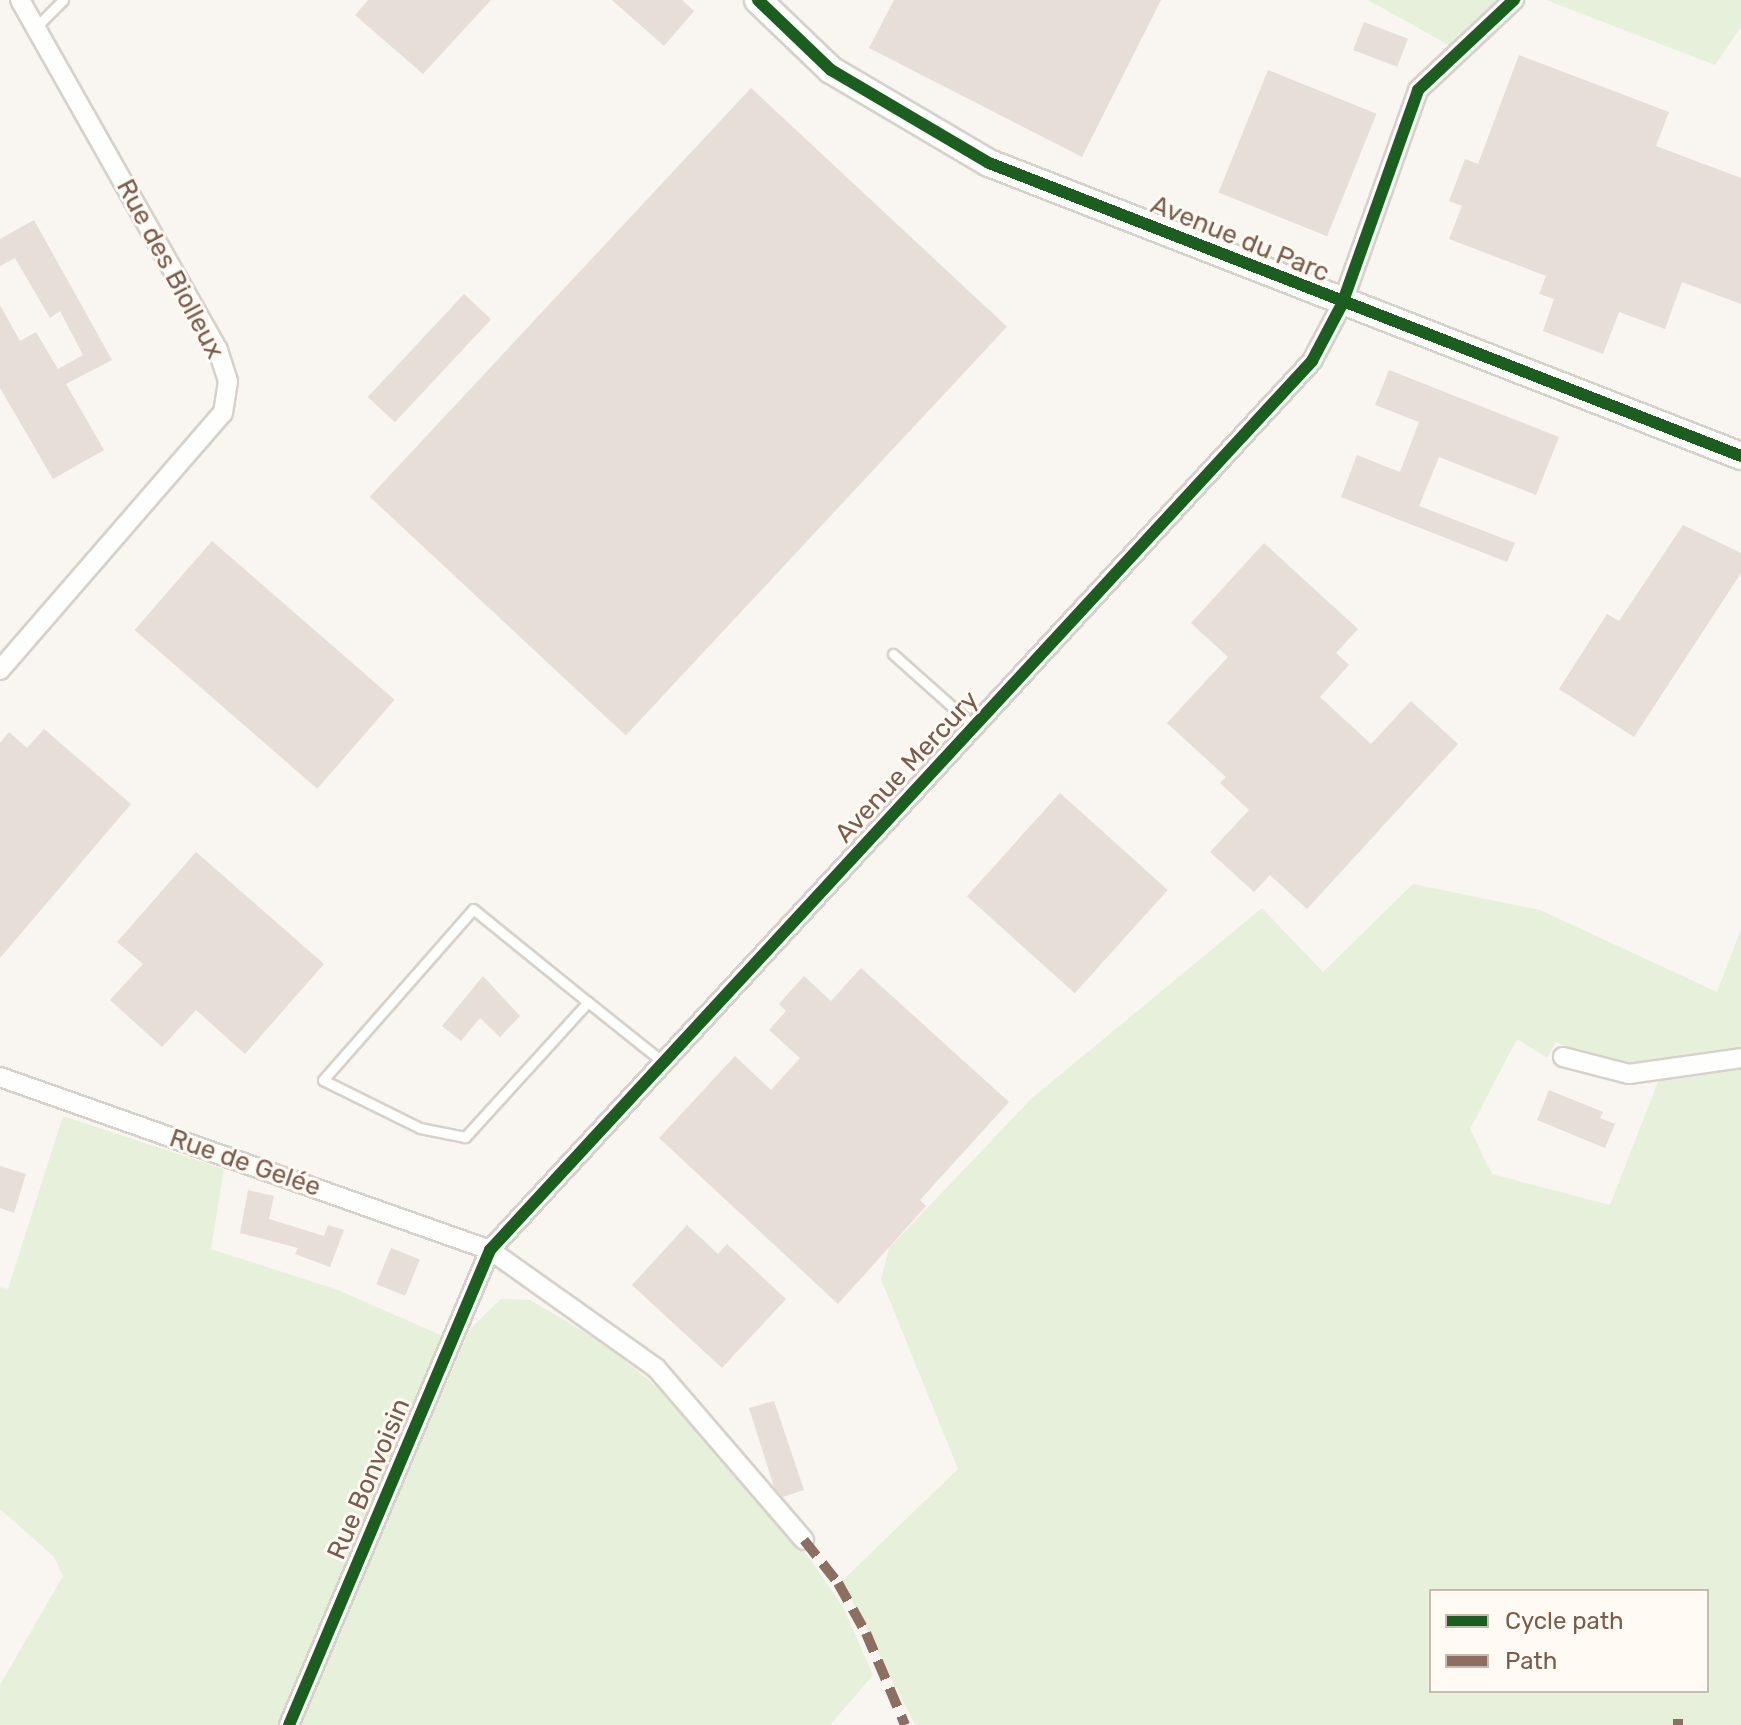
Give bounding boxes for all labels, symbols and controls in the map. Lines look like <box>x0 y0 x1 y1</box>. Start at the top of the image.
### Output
street label: Rue des Biolleux <box>110 174 230 364</box>
street label: Avenue du Parc <box>1146 189 1334 289</box>
street label: Avenue Mercury <box>829 685 985 849</box>
street label: Rue de Gelée <box>165 1123 325 1203</box>
street label: Rue Bonvoisin <box>321 1394 417 1564</box>
legend <box>1429 1589 1709 1693</box>
text: Cycle path <box>1505 1607 1624 1635</box>
text: Path <box>1505 1647 1557 1675</box>

